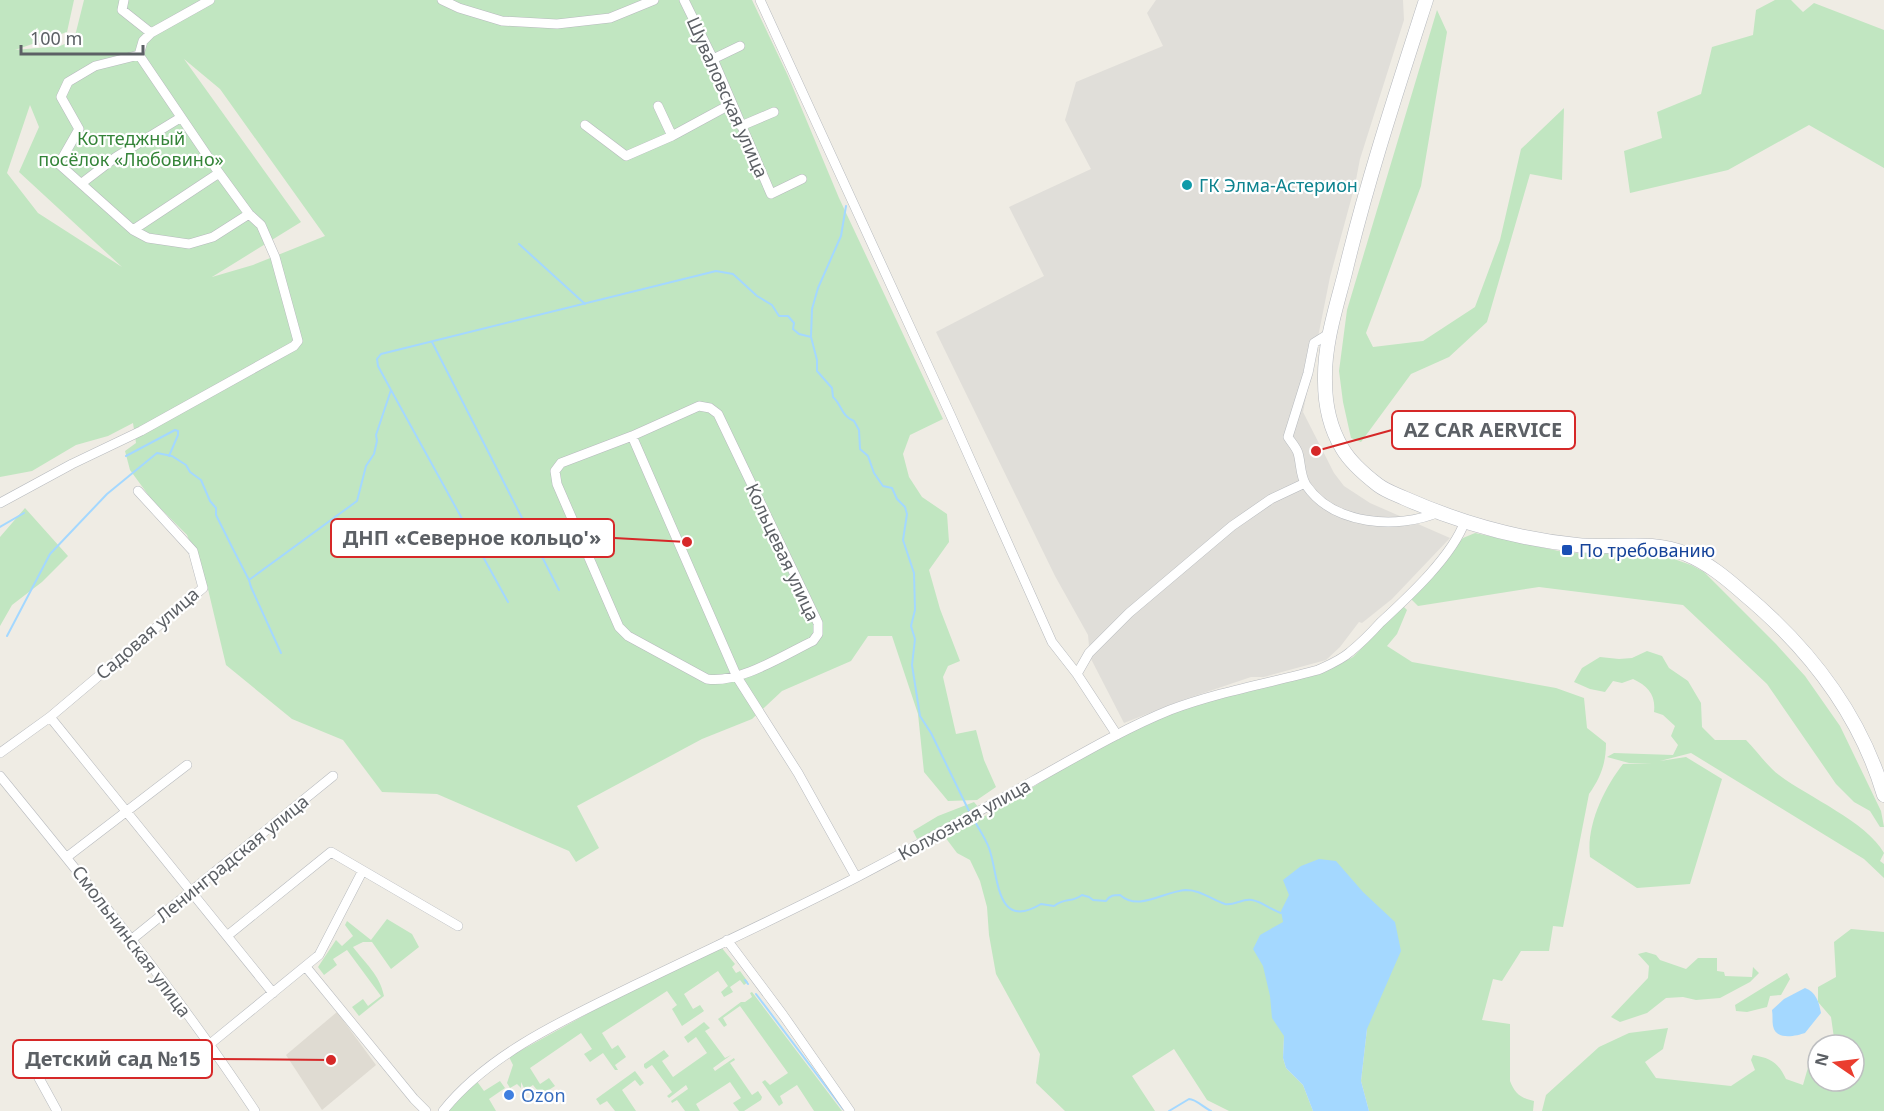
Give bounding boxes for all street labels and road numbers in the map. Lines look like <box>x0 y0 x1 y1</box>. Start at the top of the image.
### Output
street label: Шуваловская улица <box>682 13 774 181</box>
street label: Кольцевая улица <box>741 479 825 625</box>
street label: Садовая улица <box>90 581 204 685</box>
street label: Колхозная улица <box>894 773 1034 865</box>
street label: Ленинградская улица <box>151 789 313 927</box>
street label: Смольнинская улица <box>67 860 197 1022</box>

